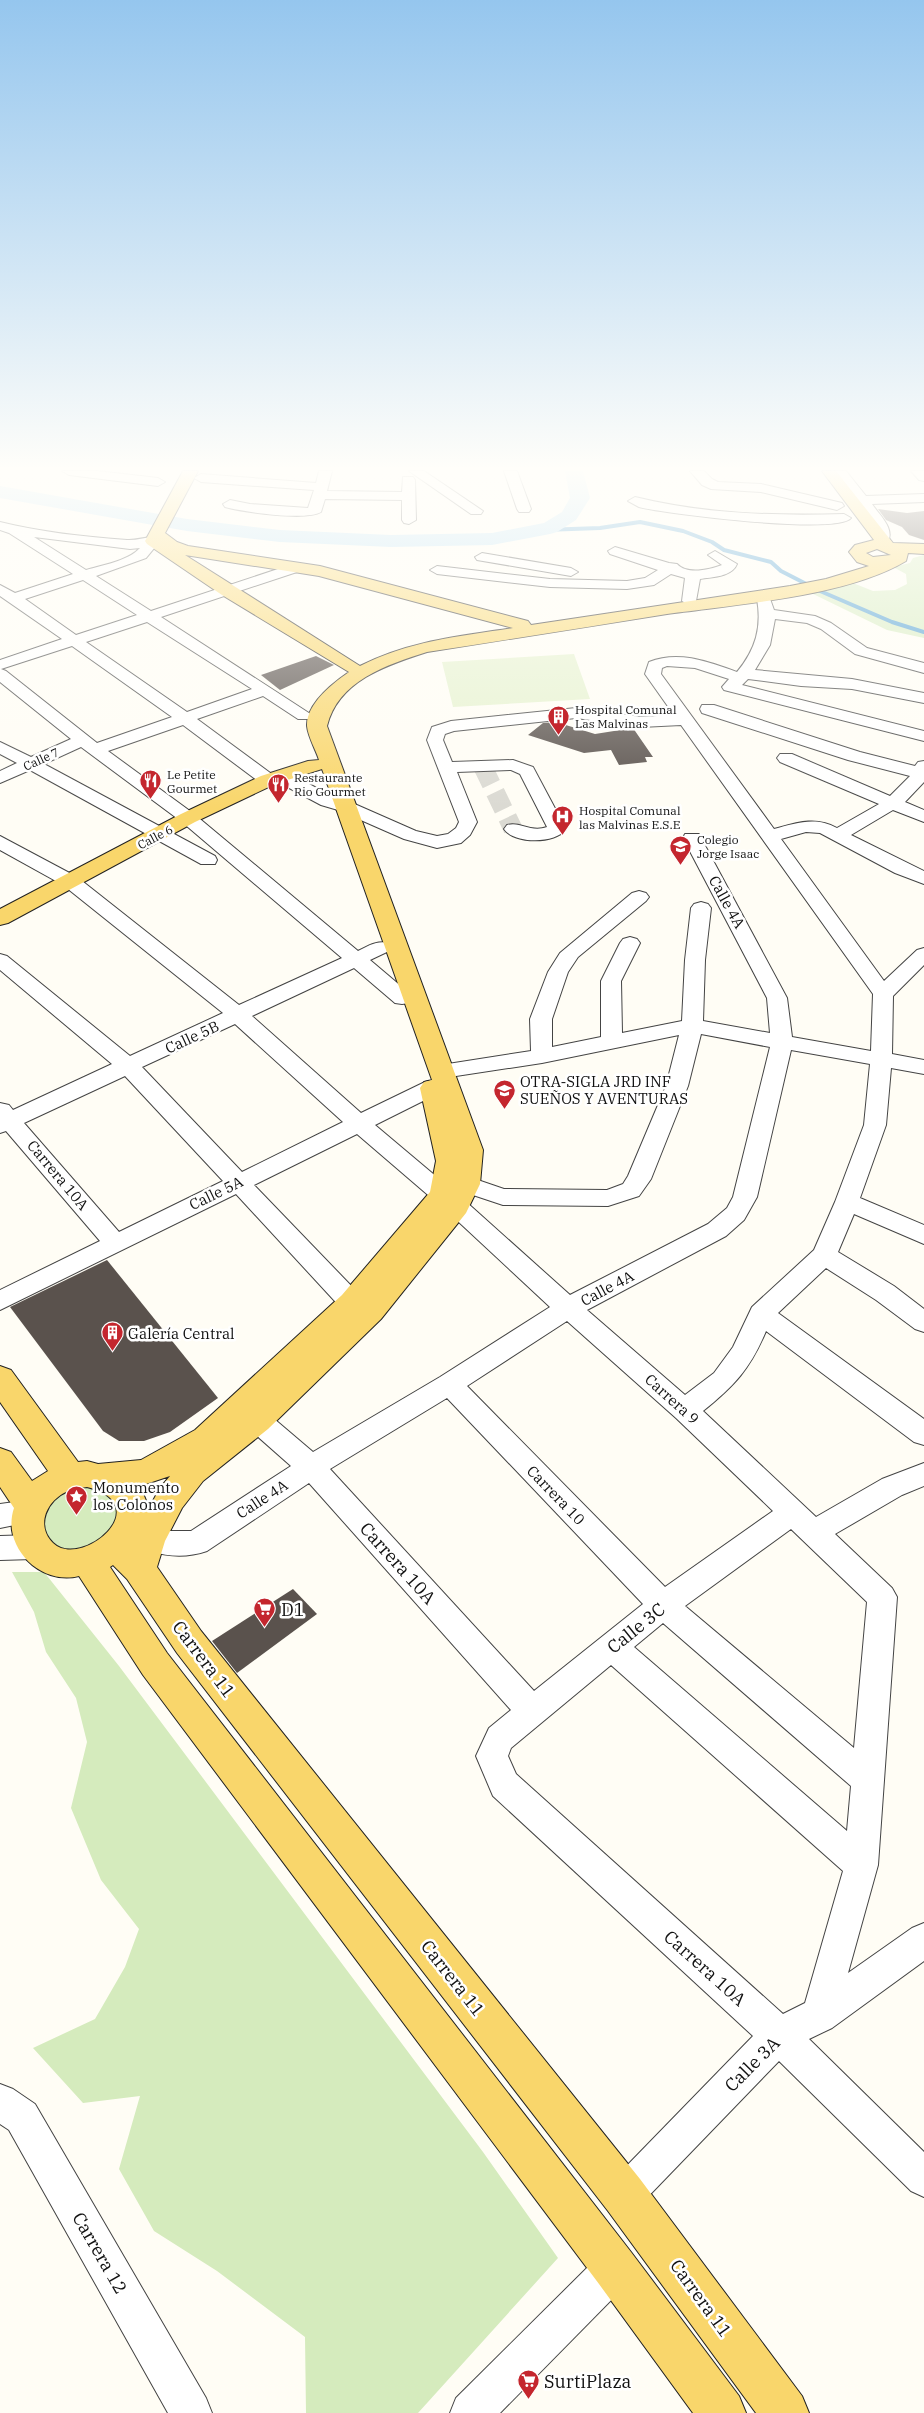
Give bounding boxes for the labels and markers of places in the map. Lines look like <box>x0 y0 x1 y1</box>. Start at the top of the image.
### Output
place label: Hospital Comunal Las Malvinas <box>575 702 677 731</box>
building icon: Hospital Comunal Las Malvinas <box>547 704 571 735</box>
place label: Le Petite Gourmet <box>167 767 217 796</box>
restaurant icon: Le Petite Gourmet <box>139 769 163 800</box>
place label: Restaurante Rio Gourmet <box>294 770 366 799</box>
restaurant icon: Restaurante Rio Gourmet <box>266 772 290 803</box>
place label: Hospital Comunal las Malvinas E.S.E <box>579 803 681 832</box>
hospital icon: Hospital Comunal las Malvinas E.S.E <box>551 805 575 836</box>
place label: Colegio Jorge Isaac <box>697 832 759 861</box>
school or university icon: Colegio Jorge Isaac <box>669 834 693 865</box>
place label: OTRA-SIGLA JRD INF SUEÑOS Y AVENTURAS <box>520 1072 688 1108</box>
school or university icon: OTRA-SIGLA JRD INF SUEÑOS Y AVENTURAS <box>492 1078 516 1109</box>
building icon: Galería Central <box>100 1321 124 1352</box>
place label: Galería Central <box>128 1324 235 1343</box>
place label: Monumento los Colonos <box>93 1478 179 1514</box>
place icon: Monumento los Colonos <box>65 1484 89 1515</box>
supermarket icon: D1 <box>253 1597 277 1628</box>
place label: D1 <box>281 1598 305 1621</box>
supermarket icon: SurtiPlaza <box>516 2369 540 2400</box>
place label: SurtiPlaza <box>544 2370 632 2393</box>

